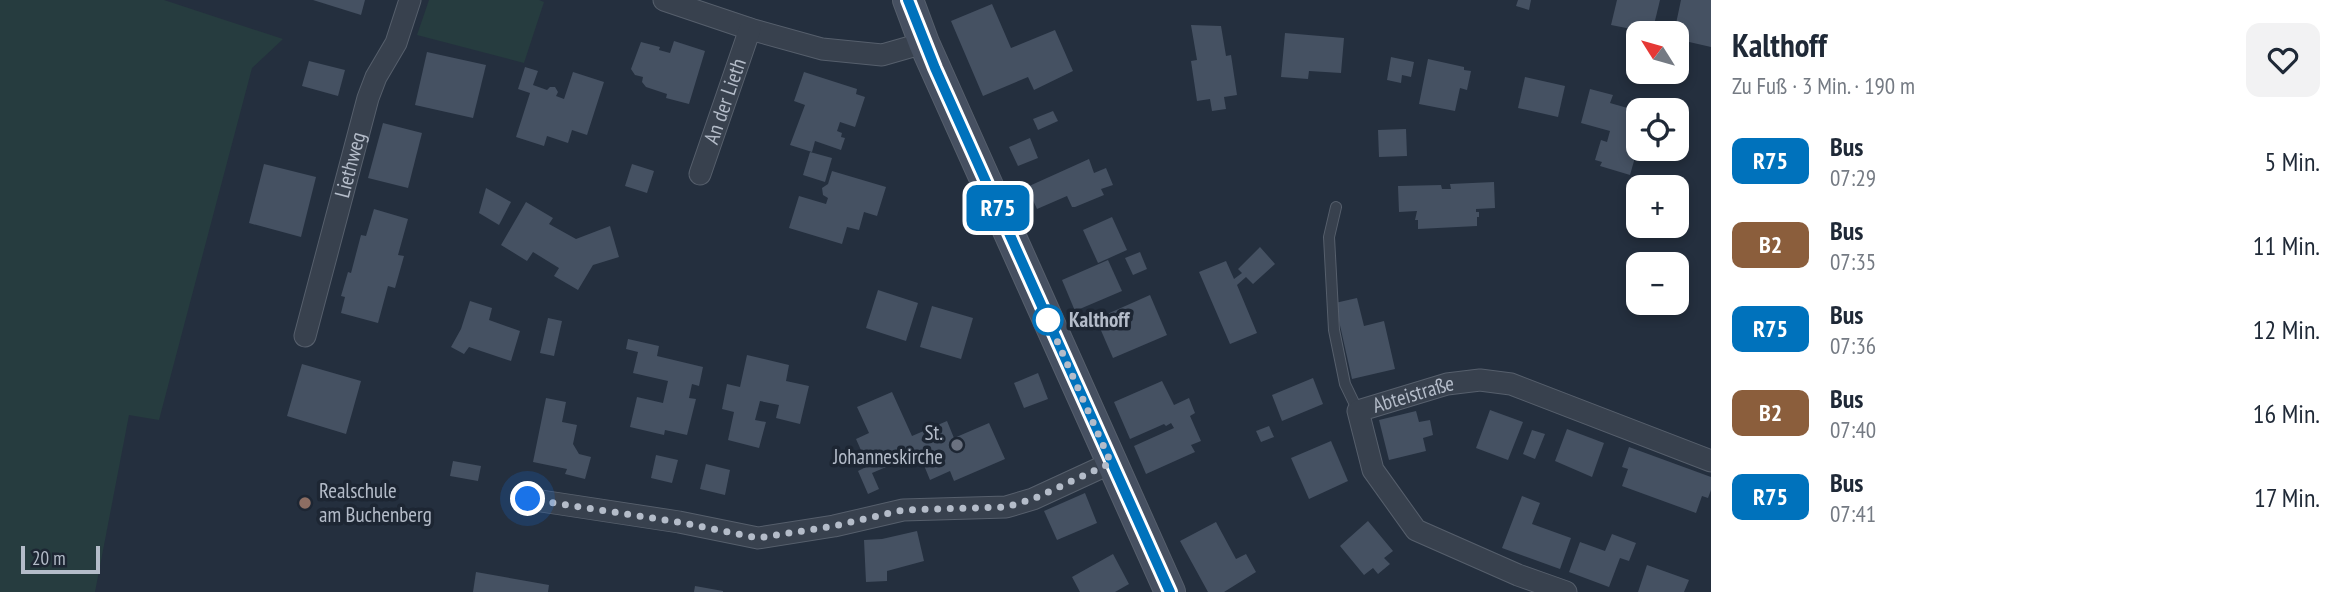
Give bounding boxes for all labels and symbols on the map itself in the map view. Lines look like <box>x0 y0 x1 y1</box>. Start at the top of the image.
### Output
north arrow <box>1626 21 1689 84</box>
street label: An der Lieth <box>697 55 752 147</box>
street label: Liethweg <box>328 129 371 201</box>
line badge: R75 <box>958 185 1038 231</box>
marker: Kalthoff <box>1033 305 1063 335</box>
place label: Kalthoff <box>1069 306 1131 333</box>
street label: Abteistraße <box>1369 369 1455 419</box>
place label: St. Johanneskirche <box>832 419 943 470</box>
marker: St. Johanneskirche <box>949 437 965 453</box>
place label: Realschule am Buchenberg <box>319 477 432 528</box>
your location <box>510 481 545 516</box>
marker: Realschule am Buchenberg <box>297 495 313 511</box>
scale bar <box>21 543 100 575</box>

